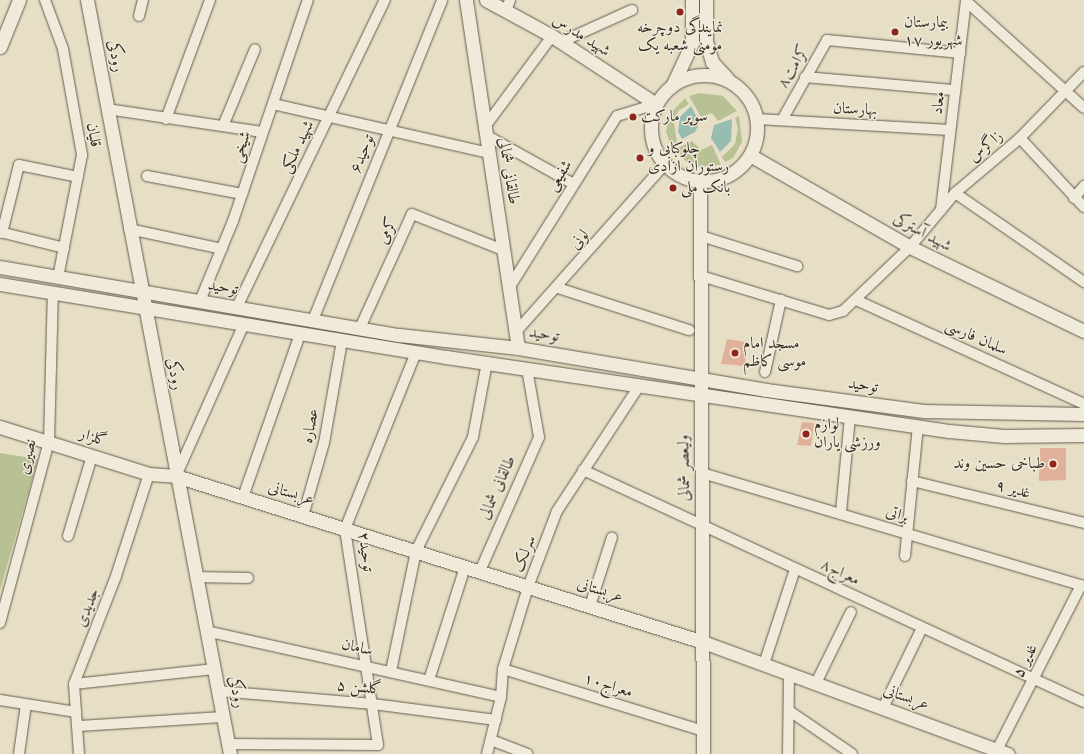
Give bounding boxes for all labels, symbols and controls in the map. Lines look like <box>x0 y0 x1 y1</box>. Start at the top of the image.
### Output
marker: نمایندگی دوچرخه مومنی شعبه یک <box>675 7 685 17</box>
street label: شهید مدرس <box>548 11 614 61</box>
place label: بیمارستان ۱۷ شهریور <box>904 13 962 51</box>
place label: نمایندگی دوچرخه مومنی شعبه یک <box>637 18 723 56</box>
marker: بیمارستان ۱۷ شهریور <box>889 26 901 38</box>
street label: رودکی <box>103 38 127 74</box>
street label: کرامت۸ <box>774 42 814 92</box>
street label: معاد <box>928 90 950 116</box>
street label: بهارستان <box>832 99 878 121</box>
place label: سوپر مارکت <box>641 107 708 127</box>
marker: سوپر مارکت <box>628 112 638 122</box>
street label: شهید ملکی <box>277 117 319 177</box>
street label: قلیان <box>82 121 104 149</box>
street label: زاگرس <box>965 127 1007 167</box>
street label: شیخی <box>228 129 256 165</box>
street label: توحید۶ <box>347 132 379 176</box>
street label: طالقانی شمالی <box>493 136 523 206</box>
place label: چلوکبابی و رستوران ازادی <box>648 139 729 177</box>
marker: چلوکبابی و رستوران ازادی <box>635 153 645 163</box>
street label: شفیعی <box>543 157 577 195</box>
place label: بانک ملی <box>681 178 730 198</box>
marker: بانک ملی <box>668 183 678 193</box>
street label: شهید آسترکی <box>889 210 955 256</box>
street label: کرمی <box>374 215 402 247</box>
street label: لونی <box>566 226 594 254</box>
street label: توحید <box>206 276 240 300</box>
street label: سلمان فارسی <box>942 316 1010 360</box>
street label: توحید <box>527 323 561 347</box>
place label: مسجد امام موسی کاظم <box>743 334 806 372</box>
marker: مسجد امام موسی کاظم <box>730 348 740 358</box>
street label: رودکی <box>161 356 187 392</box>
street label: توحید <box>847 374 879 398</box>
street label: عصاره <box>298 407 324 445</box>
place label: لوازم ورزشی یاران <box>814 415 881 453</box>
street label: گلزار <box>77 425 109 451</box>
marker: لوازم ورزشی یاران <box>801 429 811 439</box>
street label: ولیعصر شمالی <box>675 434 695 502</box>
street label: نصیری <box>15 437 41 477</box>
street label: طالقانی شمالی <box>475 453 521 523</box>
place label: طباخی حسین وند <box>953 454 1045 474</box>
marker: طباخی حسین وند <box>1048 459 1058 469</box>
street label: غدیر ۹ <box>994 476 1032 504</box>
street label: عربستانی <box>266 478 316 510</box>
street label: براتی <box>883 502 911 528</box>
street label: توحید۲ <box>353 531 377 573</box>
street label: سرلک <box>509 533 541 575</box>
street label: معراج۸ <box>817 556 863 590</box>
street label: عربستانی <box>575 575 625 607</box>
street label: جدیدی <box>72 586 104 630</box>
street label: سامان <box>339 635 375 661</box>
street label: غدیر ۵ <box>1009 641 1043 681</box>
street label: معراج۱۰ <box>581 669 635 703</box>
street label: رودکی <box>223 674 249 710</box>
street label: گلشن ۵ <box>336 676 382 700</box>
street label: عربستانی <box>880 681 932 715</box>

